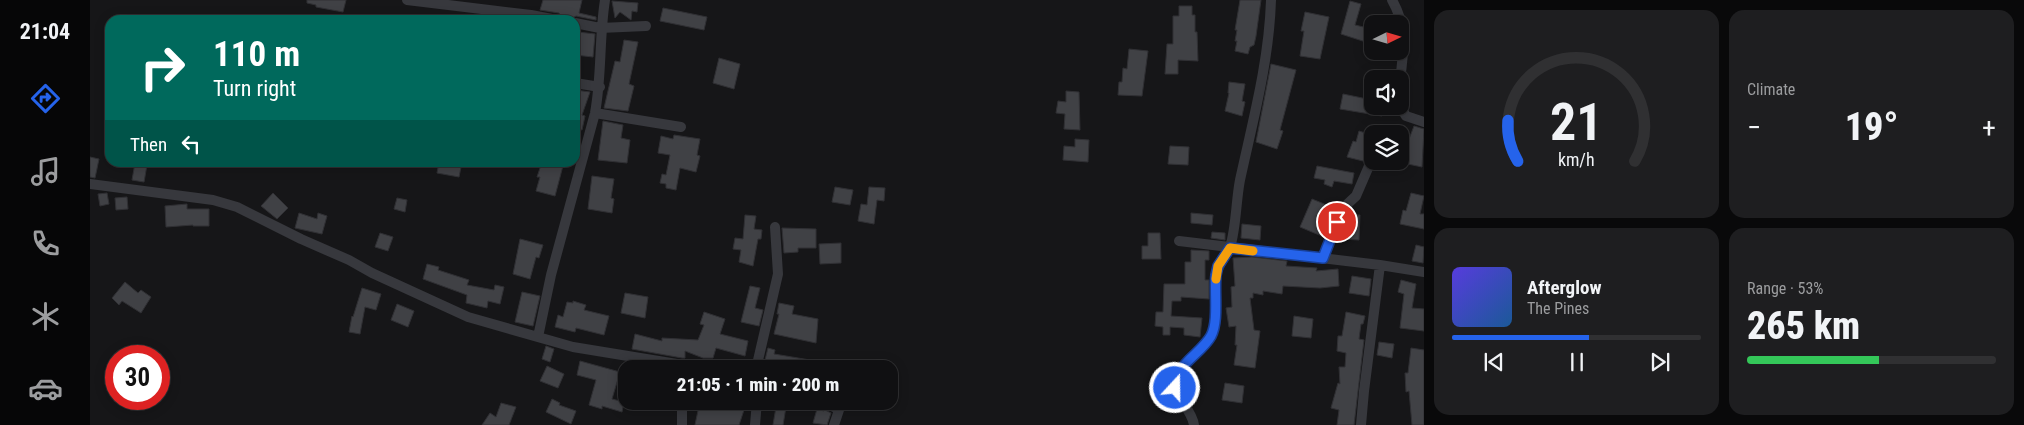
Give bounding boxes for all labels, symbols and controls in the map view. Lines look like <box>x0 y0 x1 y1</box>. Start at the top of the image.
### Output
north arrow <box>1364 15 1409 60</box>
map controls <box>1364 15 1409 170</box>
text: 21:04 <box>20 19 70 44</box>
text: 110 m <box>213 34 300 75</box>
icon: right <box>130 35 195 100</box>
button: sound <box>1364 70 1409 115</box>
text: Turn right <box>213 76 296 101</box>
text: Climate <box>1747 80 1795 99</box>
icon: directions <box>28 81 63 116</box>
text: 21 <box>1550 92 1603 153</box>
text: 19° <box>1845 105 1898 149</box>
text: − <box>1747 111 1761 144</box>
text: + <box>1982 111 1996 144</box>
button: layers <box>1364 125 1409 170</box>
icon: left <box>177 130 205 158</box>
text: Then <box>130 133 167 156</box>
text: km/h <box>1558 149 1595 170</box>
icon: music <box>28 154 63 189</box>
pin <box>1316 201 1358 243</box>
icon: arrive <box>1323 208 1351 236</box>
icon: phone <box>28 226 63 261</box>
text: Afterglow <box>1527 276 1601 299</box>
text: Range · 53% <box>1747 279 1823 298</box>
icon: climate <box>28 299 63 334</box>
text: The Pines <box>1527 299 1589 318</box>
text: 265 km <box>1747 304 1860 348</box>
speed limit sign: 30 <box>105 345 170 410</box>
icon: previous <box>1480 348 1508 376</box>
icon: pause <box>1563 348 1591 376</box>
icon: next <box>1646 348 1674 376</box>
position arrow <box>1148 361 1200 413</box>
icon: car <box>28 371 63 406</box>
text: 21:05 · 1 min · 200 m <box>677 373 839 396</box>

